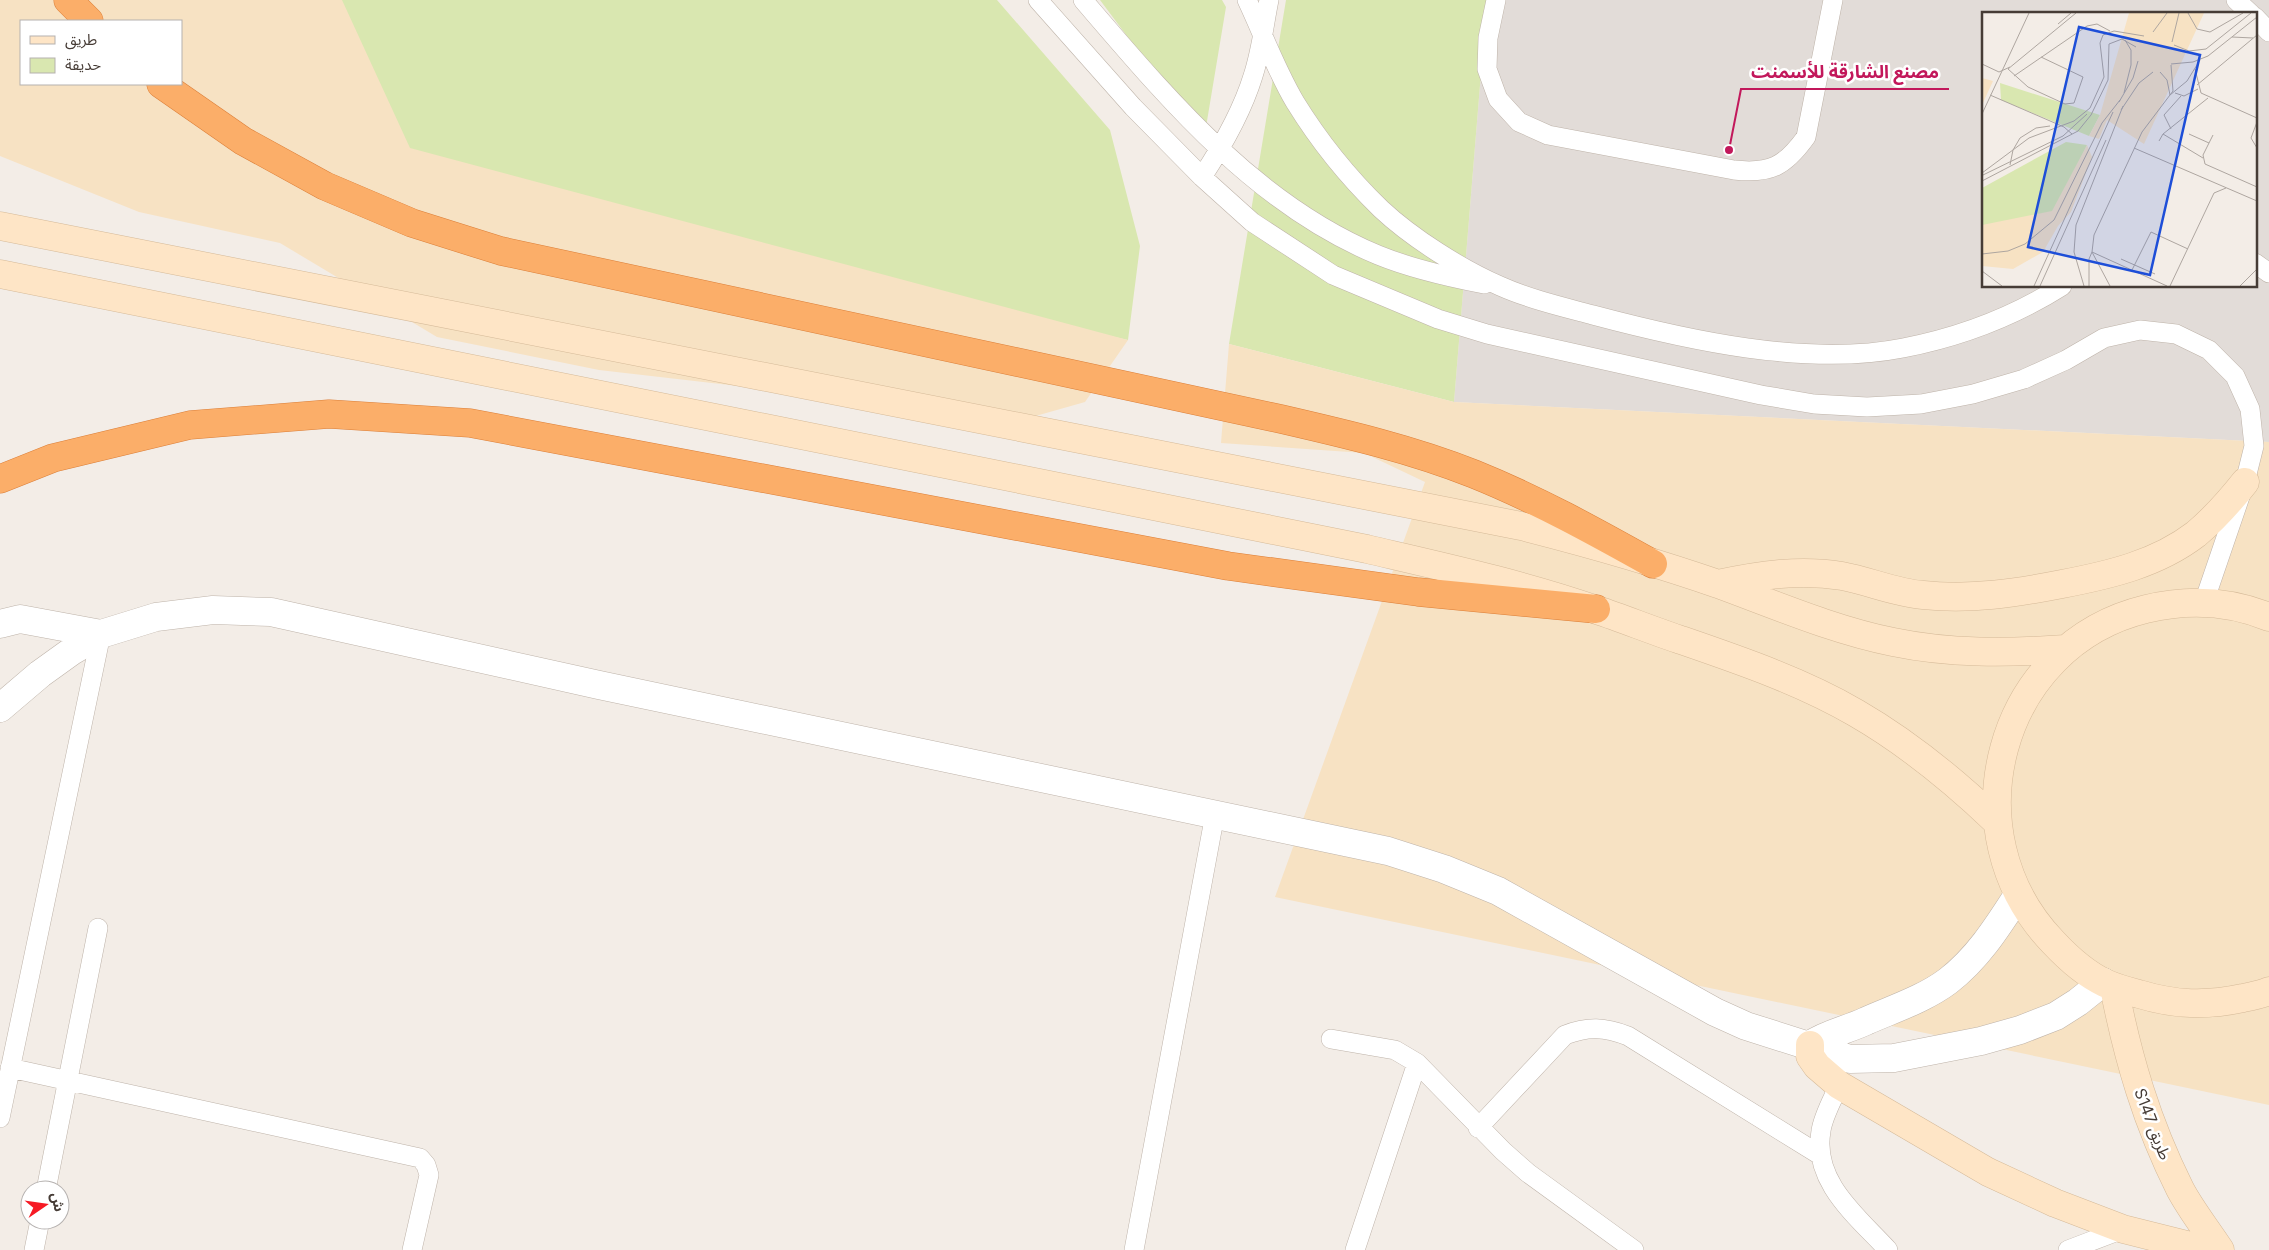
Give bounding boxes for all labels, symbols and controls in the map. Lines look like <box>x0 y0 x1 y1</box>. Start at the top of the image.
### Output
inset map <box>1982 12 2256 288</box>
legend <box>20 20 182 85</box>
text: طريق <box>65 30 97 50</box>
text: حديقة <box>65 55 101 74</box>
callout: مصنع الشارقة للأسمنت <box>1741 56 1949 89</box>
text: مصنع الشارقة للأسمنت <box>1751 60 1939 85</box>
street label: S147 طريق <box>2129 1085 2176 1163</box>
north arrow <box>20 1180 70 1230</box>
text: ش <box>48 1191 69 1213</box>

